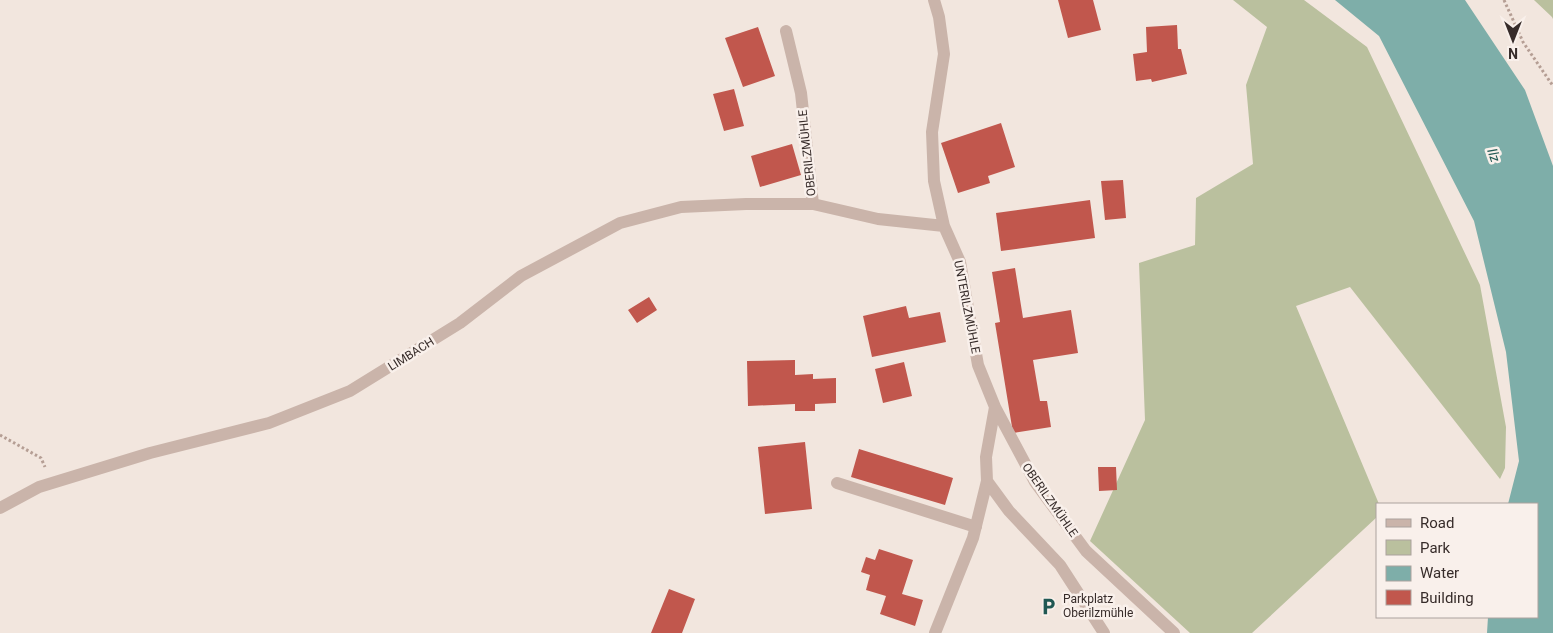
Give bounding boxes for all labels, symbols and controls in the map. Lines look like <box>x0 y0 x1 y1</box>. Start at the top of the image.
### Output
north arrow <box>1488 15 1538 65</box>
text: N <box>1508 45 1518 61</box>
street label: OBERILZMÜHLE <box>794 109 819 197</box>
water label: Ilz <box>1484 146 1504 164</box>
street label: UNTERILZMÜHLE <box>951 259 984 355</box>
street label: LIMBACH <box>385 334 437 374</box>
street label: OBERILZMÜHLE <box>1019 460 1082 540</box>
legend <box>1376 503 1538 618</box>
text: Road <box>1420 514 1454 532</box>
text: Park <box>1420 539 1451 557</box>
text: Water <box>1420 564 1459 582</box>
text: Building <box>1420 589 1474 607</box>
place label: Parkplatz Oberilzmühle <box>1063 592 1133 620</box>
parking icon: Parkplatz Oberilzmühle <box>1039 596 1059 616</box>

